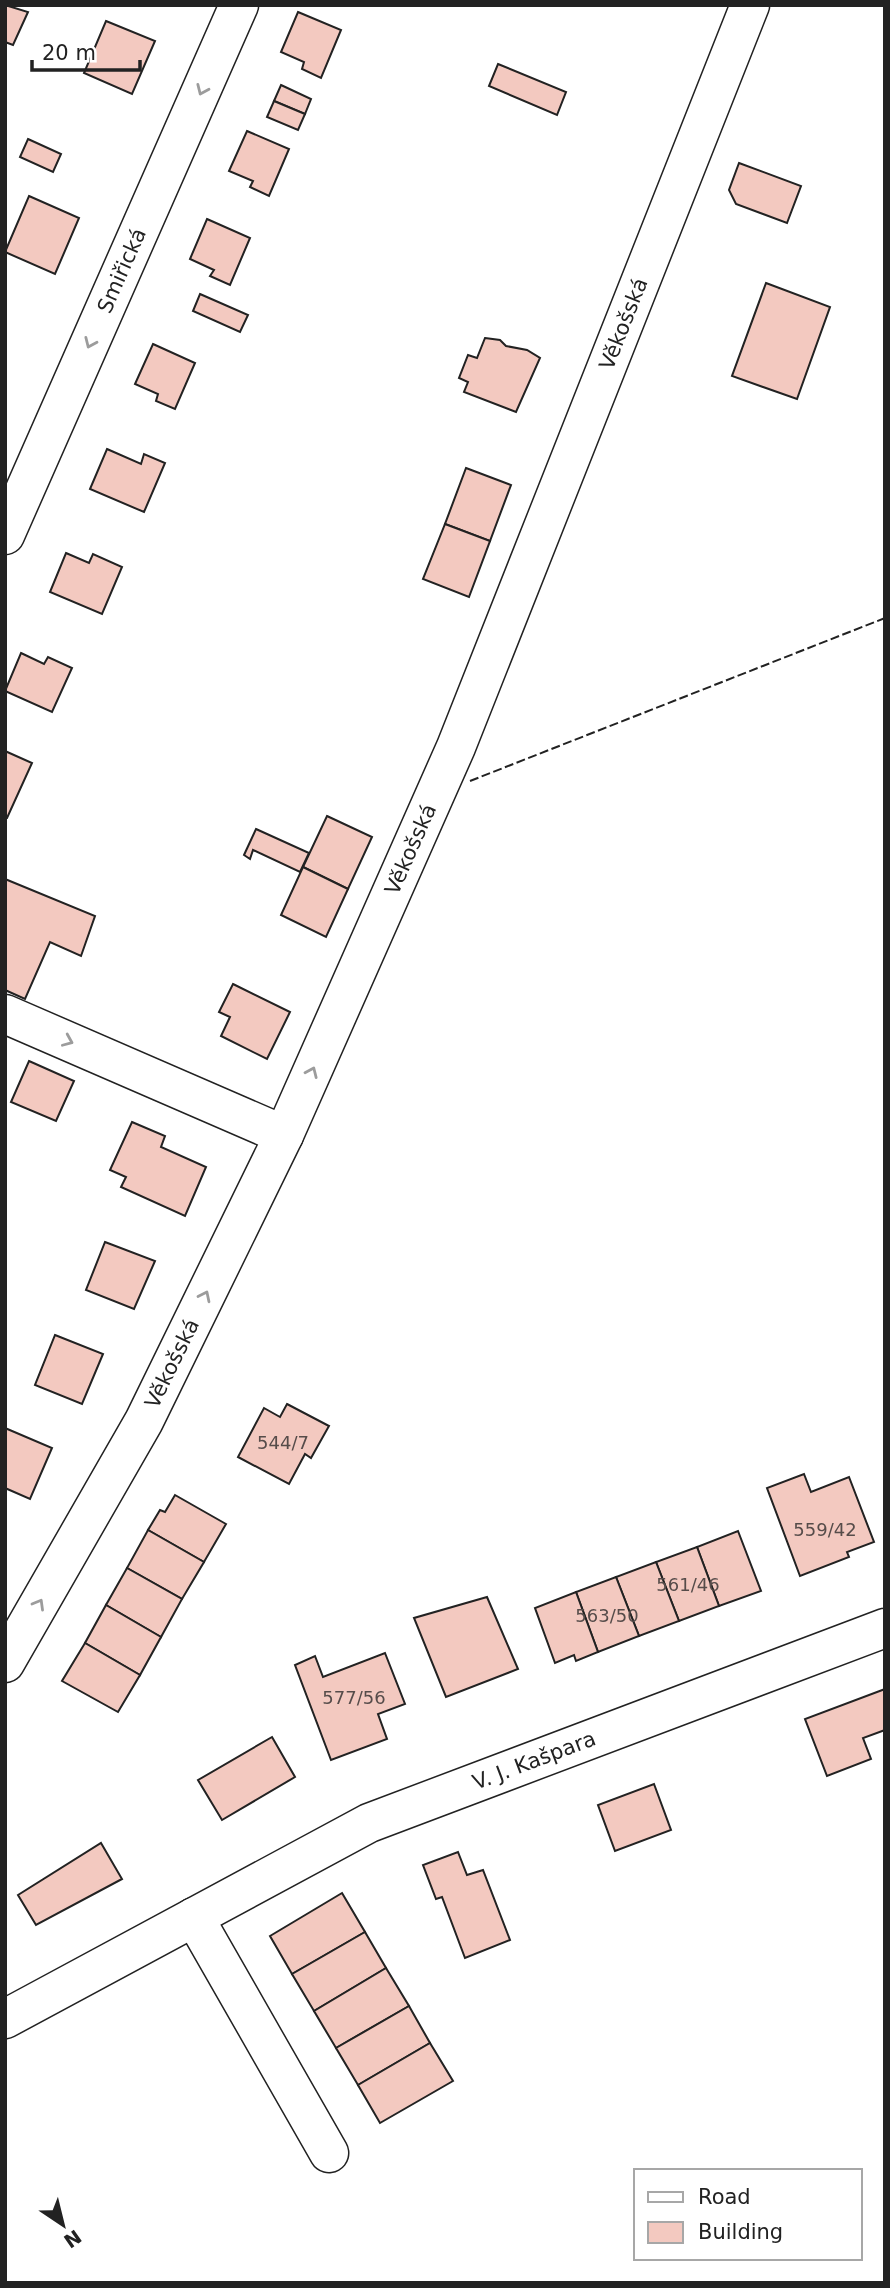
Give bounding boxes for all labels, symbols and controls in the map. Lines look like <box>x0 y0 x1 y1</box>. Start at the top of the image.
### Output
scale bar <box>32 28 140 72</box>
text: 20 m <box>42 41 96 65</box>
one-way arrow <box>196 83 210 95</box>
street label: Smiřická <box>93 224 151 317</box>
street label: Věkošská <box>595 275 653 373</box>
one-way arrow <box>84 336 98 348</box>
street label: Věkošská <box>380 800 441 898</box>
one-way arrow <box>61 1033 73 1047</box>
one-way arrow <box>304 1067 318 1079</box>
one-way arrow <box>197 1291 211 1303</box>
street label: Věkošská <box>140 1315 204 1412</box>
house number: 544/7 <box>257 1432 309 1453</box>
house number: 559/42 <box>793 1519 857 1540</box>
house number: 561/46 <box>656 1574 720 1595</box>
one-way arrow <box>31 1599 44 1612</box>
house number: 563/50 <box>575 1605 639 1626</box>
house number: 577/56 <box>322 1687 386 1708</box>
street label: V. J. Kašpara <box>469 1726 599 1795</box>
legend <box>634 2169 862 2260</box>
text: Road <box>698 2185 751 2209</box>
north arrow <box>28 2190 98 2260</box>
text: Building <box>698 2220 783 2244</box>
text: N <box>60 2225 86 2252</box>

